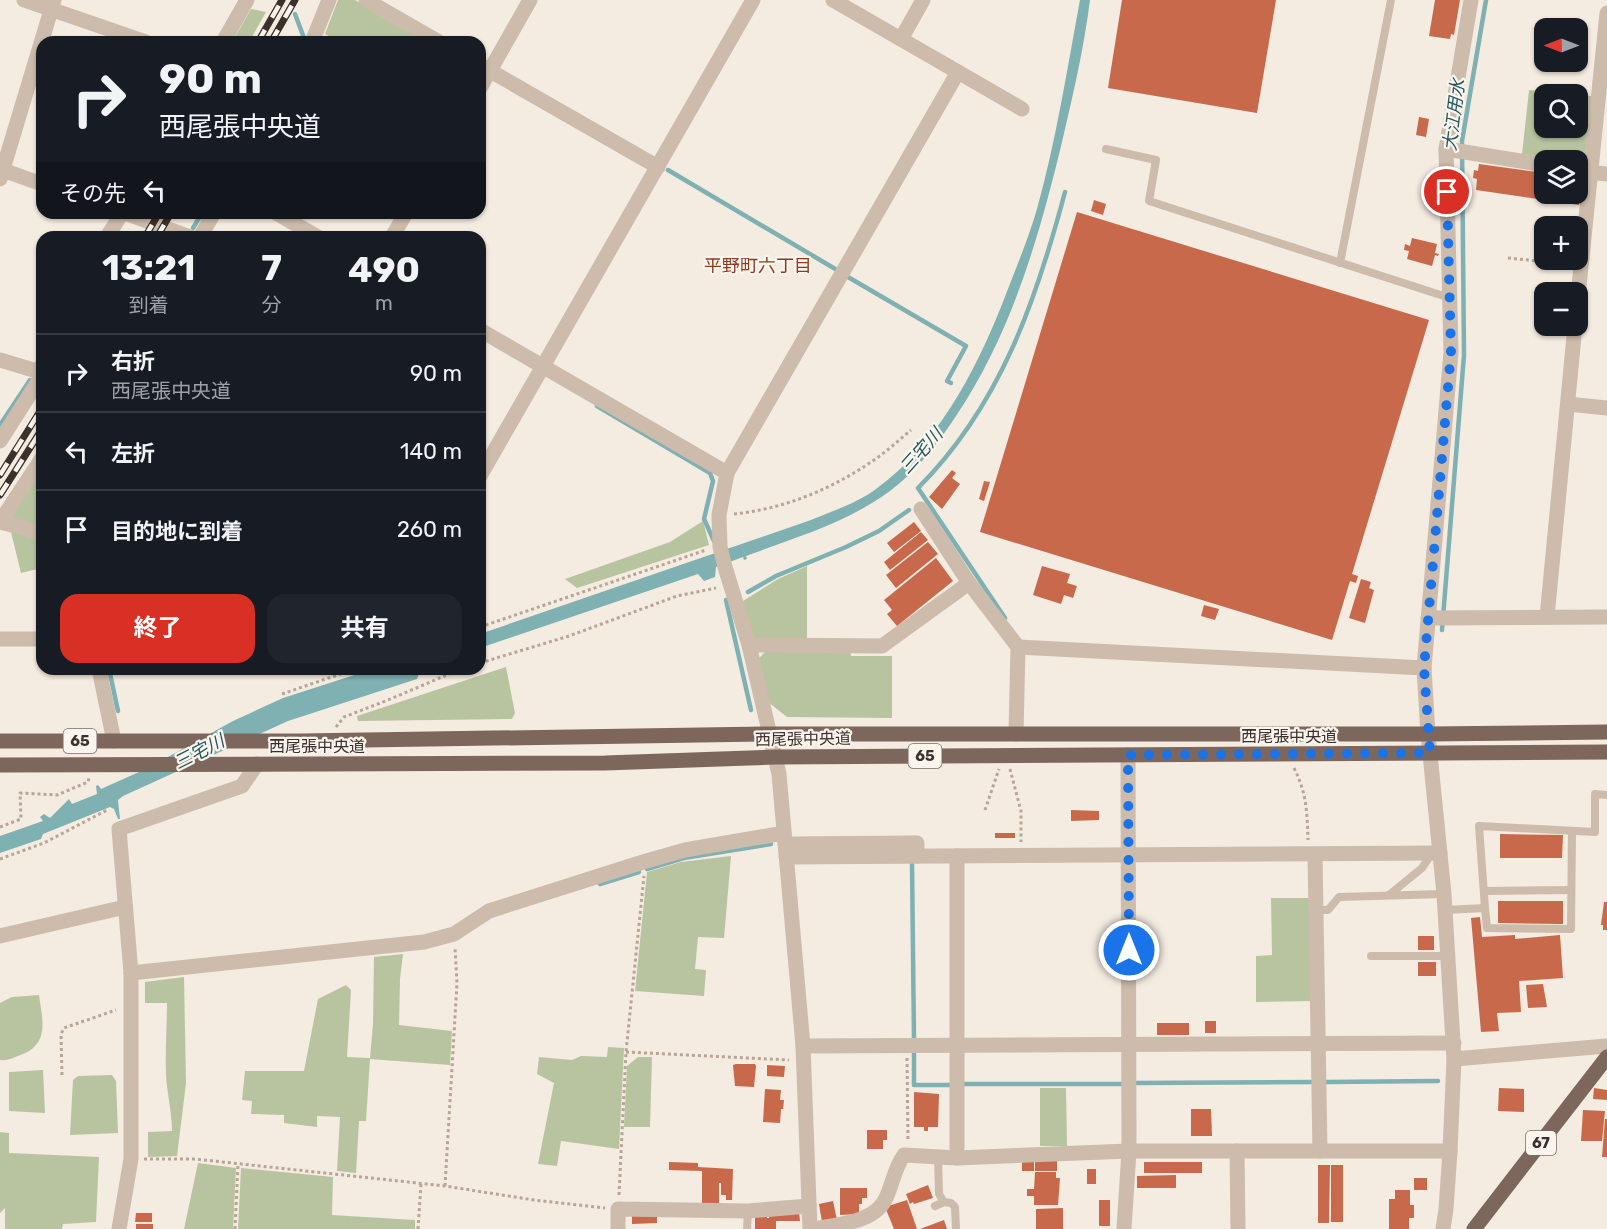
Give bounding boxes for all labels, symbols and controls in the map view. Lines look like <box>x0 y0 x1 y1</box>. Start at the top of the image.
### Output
north arrow <box>1534 18 1588 72</box>
map controls <box>1534 18 1588 336</box>
text: 90 m <box>159 54 262 104</box>
icon: right <box>60 60 138 138</box>
water label: 大江用水 <box>1439 76 1470 152</box>
button: search <box>1534 84 1588 138</box>
text: 西尾張中央道 <box>159 111 321 143</box>
button: layers <box>1534 150 1588 204</box>
pin <box>1421 166 1472 217</box>
icon: left <box>138 174 171 207</box>
icon: arrive <box>1430 175 1463 208</box>
text: その先 <box>60 180 126 207</box>
button: + <box>1534 216 1588 270</box>
text: 13:21 <box>102 246 195 289</box>
text: 7 <box>261 246 282 289</box>
text: 490 <box>348 248 420 291</box>
district label: 平野町六丁目 <box>704 255 812 277</box>
button: − <box>1534 282 1588 336</box>
text: m <box>375 291 393 315</box>
text: 到着 <box>129 293 169 317</box>
text: 分 <box>262 293 282 317</box>
text: 右折 <box>111 348 155 375</box>
icon: right <box>60 357 93 390</box>
text: 90 m <box>410 360 462 387</box>
text: 西尾張中央道 <box>111 379 231 403</box>
water label: 三宅川 <box>895 422 949 478</box>
icon: left <box>60 435 93 468</box>
text: 140 m <box>400 438 462 465</box>
text: 左折 <box>111 440 155 467</box>
icon: arrive <box>60 513 93 546</box>
text: 260 m <box>397 516 462 543</box>
text: 目的地に到着 <box>111 518 243 545</box>
button: 終了 <box>60 594 255 663</box>
button: 共有 <box>267 594 462 663</box>
street label: 西尾張中央道 <box>1241 727 1337 746</box>
road number: 65 <box>64 729 97 753</box>
water label: 三宅川 <box>170 729 230 774</box>
street label: 西尾張中央道 <box>755 729 851 749</box>
street label: 西尾張中央道 <box>269 737 365 756</box>
road number: 65 <box>908 744 942 768</box>
position arrow <box>1097 918 1161 982</box>
road number: 67 <box>1526 1131 1556 1155</box>

